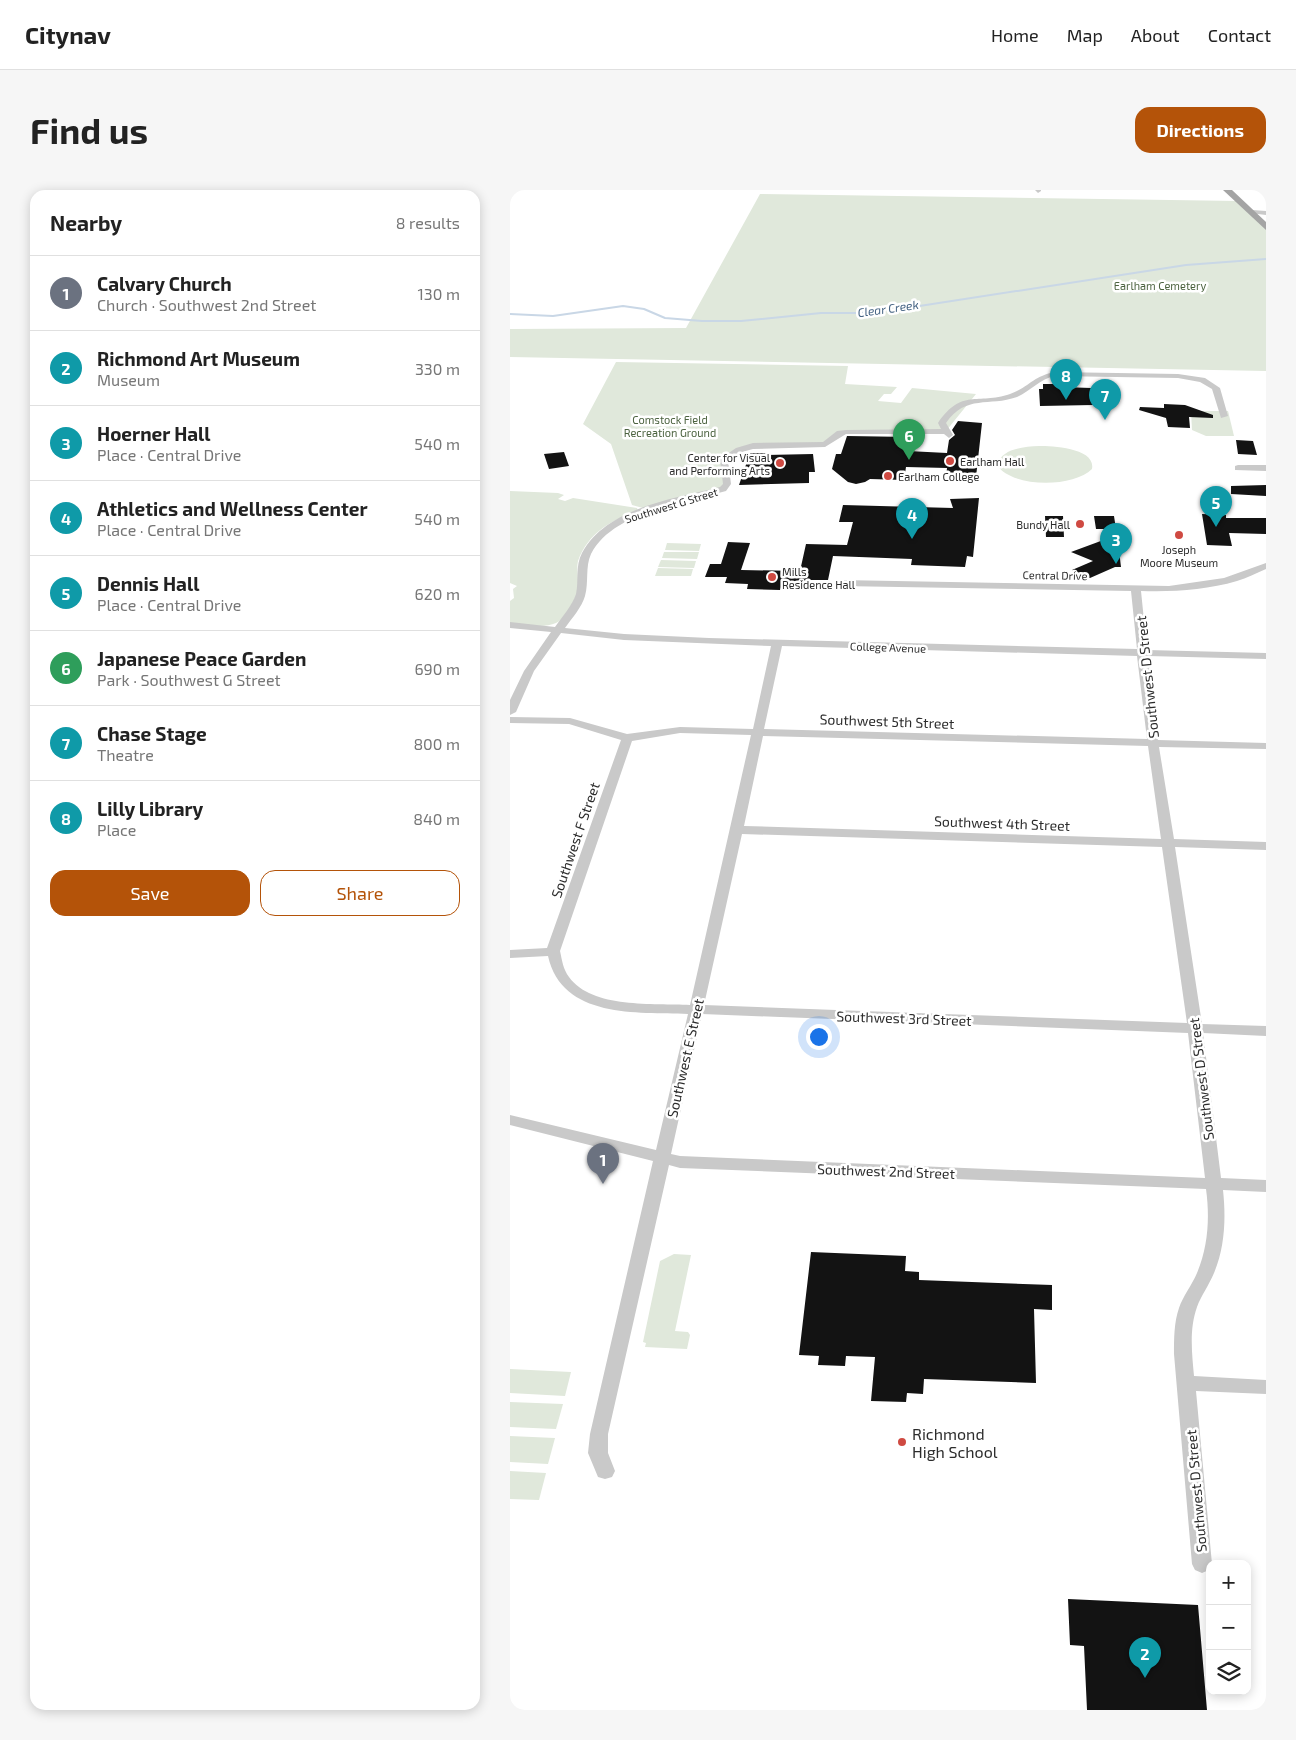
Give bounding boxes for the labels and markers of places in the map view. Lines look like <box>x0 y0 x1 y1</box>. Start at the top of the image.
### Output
pin: 8 <box>1050 359 1082 400</box>
pin: 7 <box>1089 379 1121 420</box>
pin: 6 <box>893 419 925 460</box>
place label: Center for Visual and Performing Arts <box>669 451 771 477</box>
marker: Earlham Hall <box>944 455 956 467</box>
place label: Earlham Hall <box>960 455 1025 468</box>
marker: Center for Visual and Performing Arts <box>774 457 786 469</box>
marker: Earlham College <box>882 470 894 482</box>
place label: Earlham College <box>898 470 979 483</box>
pin: 5 <box>1200 486 1232 527</box>
pin: 4 <box>896 498 928 539</box>
place label: Bundy Hall <box>1016 518 1071 531</box>
marker: Bundy Hall <box>1074 518 1086 530</box>
pin: 3 <box>1100 523 1132 564</box>
marker: Joseph Moore Museum <box>1173 529 1185 541</box>
place label: Joseph Moore Museum <box>1140 543 1218 569</box>
place label: Mills Residence Hall <box>782 565 856 591</box>
marker: Mills Residence Hall <box>766 571 778 583</box>
pin: 1 <box>587 1143 619 1184</box>
place label: Richmond High School <box>912 1424 998 1461</box>
marker: Richmond High School <box>896 1436 908 1448</box>
pin: 2 <box>1129 1637 1161 1678</box>

